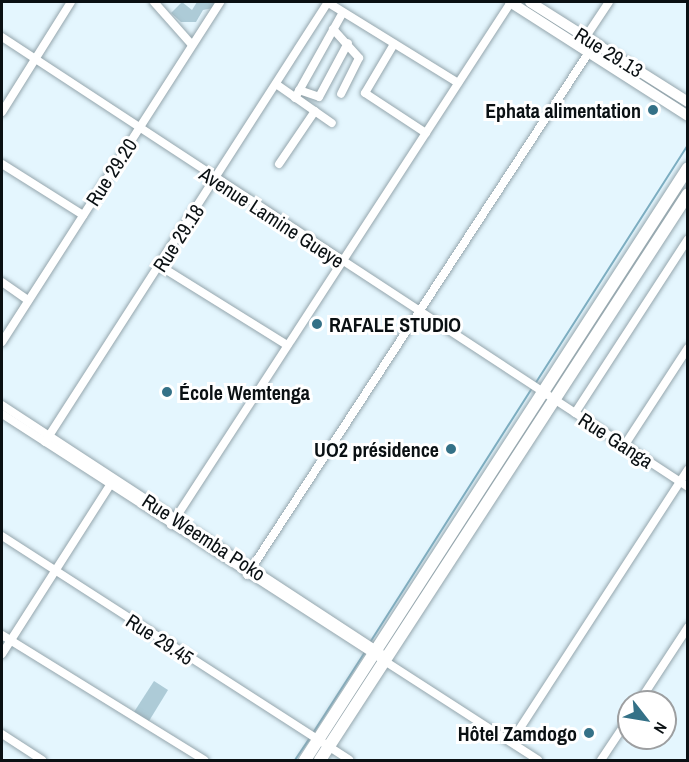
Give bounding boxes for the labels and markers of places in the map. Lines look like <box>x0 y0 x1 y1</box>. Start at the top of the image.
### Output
place label: Ephata alimentation <box>485 98 641 122</box>
marker: Ephata alimentation <box>646 103 660 117</box>
place label: RAFALE STUDIO <box>329 312 461 336</box>
marker: RAFALE STUDIO <box>310 317 324 331</box>
place label: École Wemtenga <box>179 380 310 404</box>
marker: École Wemtenga <box>160 385 174 399</box>
place label: UO2 présidence <box>314 437 439 461</box>
marker: UO2 présidence <box>444 442 458 456</box>
place label: Hôtel Zamdogo <box>458 721 577 745</box>
marker: Hôtel Zamdogo <box>582 726 596 740</box>

